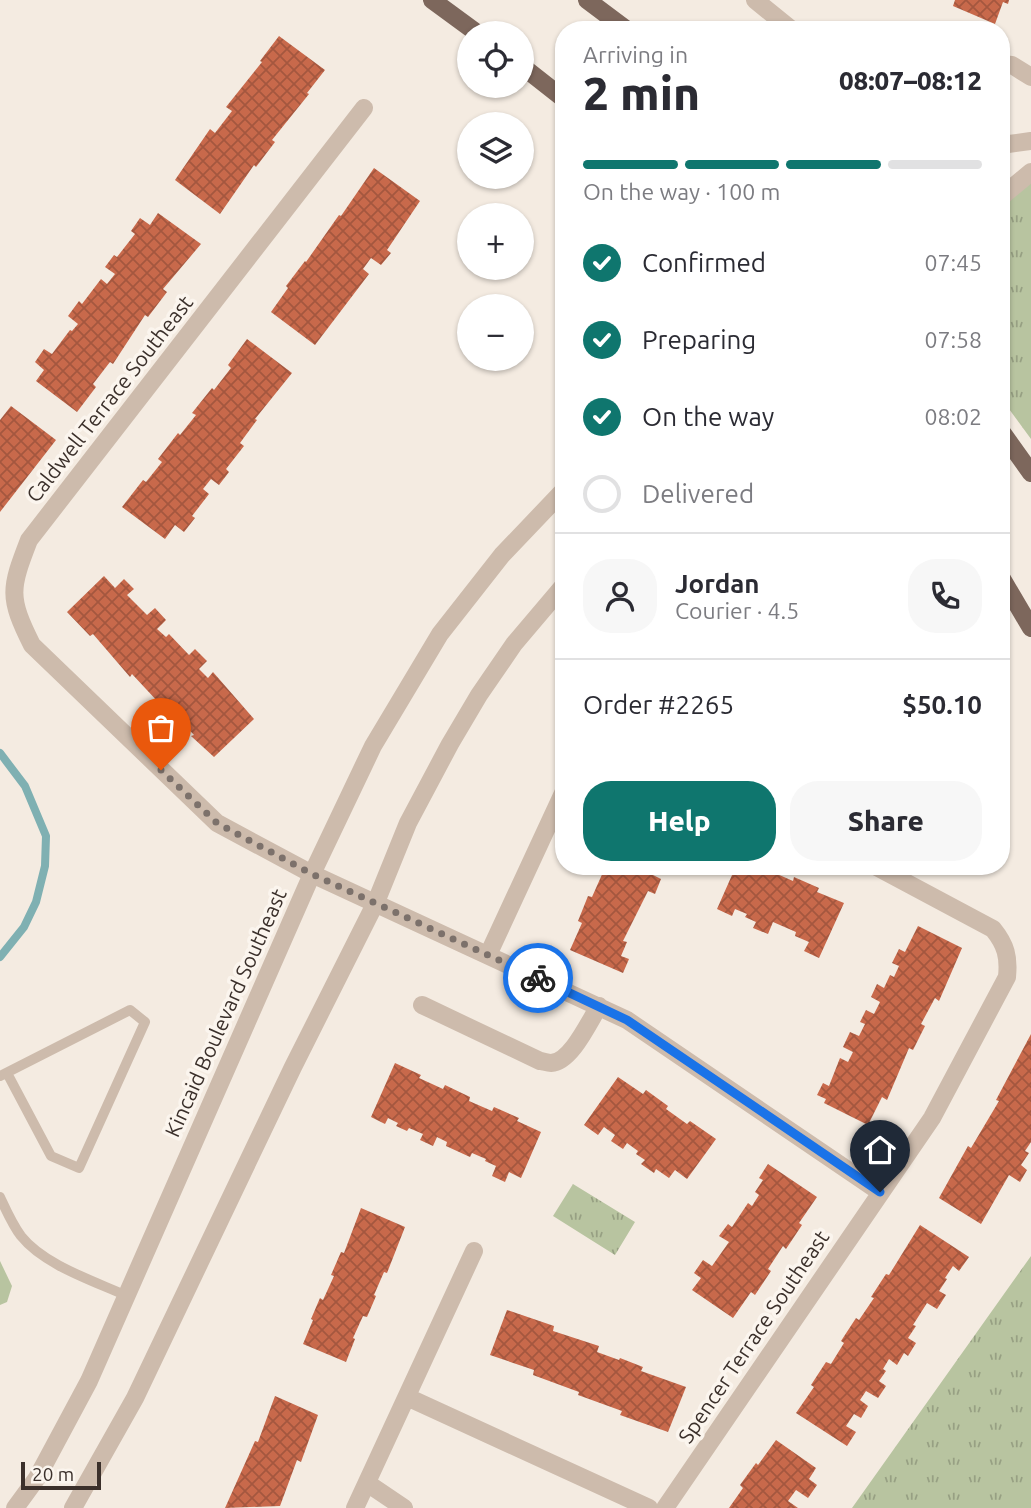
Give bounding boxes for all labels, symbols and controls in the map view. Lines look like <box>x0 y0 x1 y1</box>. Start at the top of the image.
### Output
map controls <box>457 21 534 371</box>
button: locate <box>457 21 534 98</box>
text: Arriving in <box>583 42 688 67</box>
text: 08:07–08:12 <box>839 66 982 95</box>
text: 2 min <box>583 67 700 119</box>
button: layers <box>457 112 534 189</box>
text: On the way · 100 m <box>583 179 780 204</box>
button: + <box>457 203 534 280</box>
icon: check <box>583 244 621 282</box>
text: Confirmed <box>642 248 766 277</box>
text: 07:45 <box>924 250 982 275</box>
street label: Caldwell Terrace Southeast <box>21 290 197 506</box>
button: − <box>457 294 534 371</box>
icon: check <box>583 321 621 359</box>
text: Preparing <box>642 325 756 354</box>
text: 07:58 <box>924 327 982 352</box>
icon: check <box>583 398 621 436</box>
text: On the way <box>642 402 774 431</box>
text: 08:02 <box>924 404 982 429</box>
text: Delivered <box>642 479 754 508</box>
button: person <box>583 559 657 633</box>
button: phone <box>908 559 982 633</box>
text: Jordan <box>675 569 760 598</box>
text: Courier · 4.5 <box>675 598 799 623</box>
text: Order #2265 <box>583 690 734 719</box>
text: $50.10 <box>902 690 982 719</box>
pin <box>131 698 191 770</box>
icon: bag <box>142 709 180 747</box>
button: Help <box>583 781 776 861</box>
button: Share <box>790 781 982 861</box>
street label: Kincaid Boulevard Southeast <box>159 885 291 1140</box>
courier <box>503 943 573 1013</box>
icon: bike <box>519 959 557 997</box>
pin <box>850 1120 910 1192</box>
icon: home <box>861 1131 899 1169</box>
street label: Spencer Terrace Southeast <box>673 1226 833 1447</box>
scale bar <box>21 1459 102 1491</box>
text: 20 m <box>32 1463 74 1485</box>

